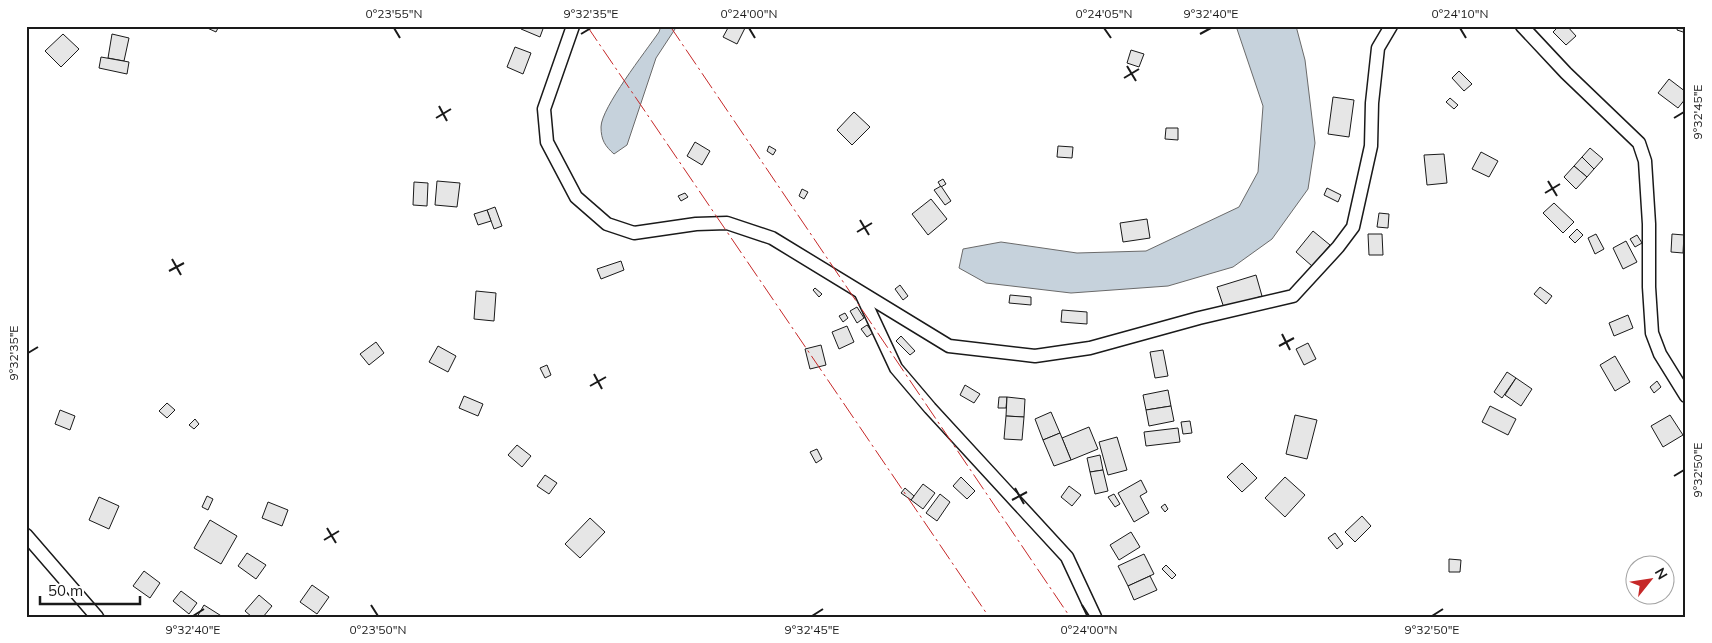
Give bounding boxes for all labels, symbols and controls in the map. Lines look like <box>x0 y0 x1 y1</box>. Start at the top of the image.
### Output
text: 0°23'55"N <box>366 6 422 21</box>
text: 9°32'35"E <box>564 6 618 21</box>
text: 0°24'00"N <box>721 6 777 21</box>
text: 0°24'05"N <box>1076 6 1132 21</box>
text: 9°32'40"E <box>1184 6 1238 21</box>
text: 0°24'10"N <box>1432 6 1488 21</box>
text: 9°32'45"E <box>1690 85 1705 139</box>
text: 9°32'35"E <box>6 326 21 380</box>
text: 9°32'50"E <box>1690 443 1705 497</box>
north arrow <box>1624 556 1674 606</box>
text: N <box>1651 564 1672 583</box>
scale bar <box>40 573 140 605</box>
text: 50 m <box>48 581 83 600</box>
text: 9°32'40"E <box>166 622 220 637</box>
text: 0°23'50"N <box>350 622 406 637</box>
text: 9°32'45"E <box>785 622 839 637</box>
text: 0°24'00"N <box>1061 622 1117 637</box>
text: 9°32'50"E <box>1405 622 1459 637</box>

